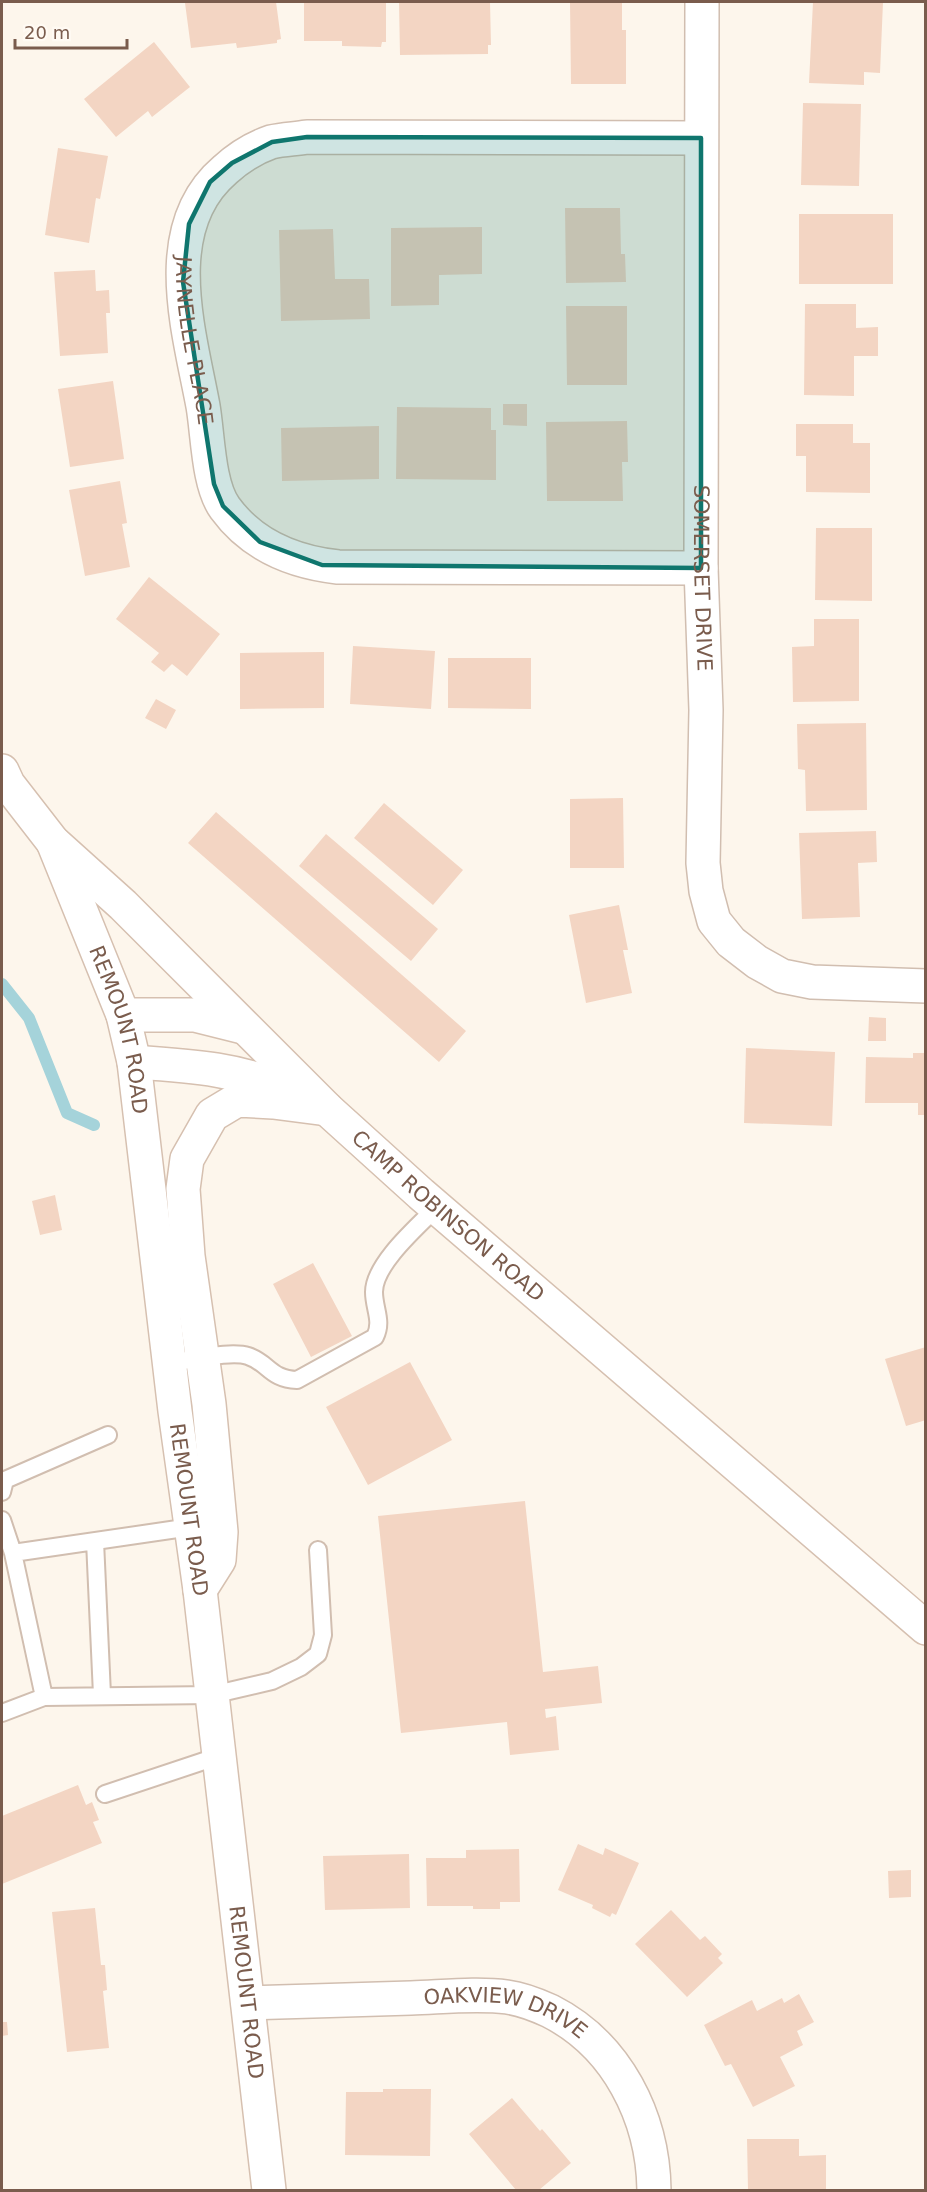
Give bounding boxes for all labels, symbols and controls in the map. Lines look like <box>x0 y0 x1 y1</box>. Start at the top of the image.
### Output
scale bar <box>15 12 128 50</box>
text: 20 m <box>24 22 70 43</box>
street label: JAYNELLE PLACE <box>171 253 217 426</box>
street label: SOMERSET DRIVE <box>689 485 717 672</box>
street label: REMOUNT ROAD <box>84 942 152 1115</box>
street label: CAMP ROBINSON ROAD <box>347 1125 549 1307</box>
street label: REMOUNT ROAD <box>165 1422 213 1598</box>
street label: REMOUNT ROAD <box>224 1904 268 2080</box>
street label: OAKVIEW DRIVE <box>423 1983 592 2043</box>

